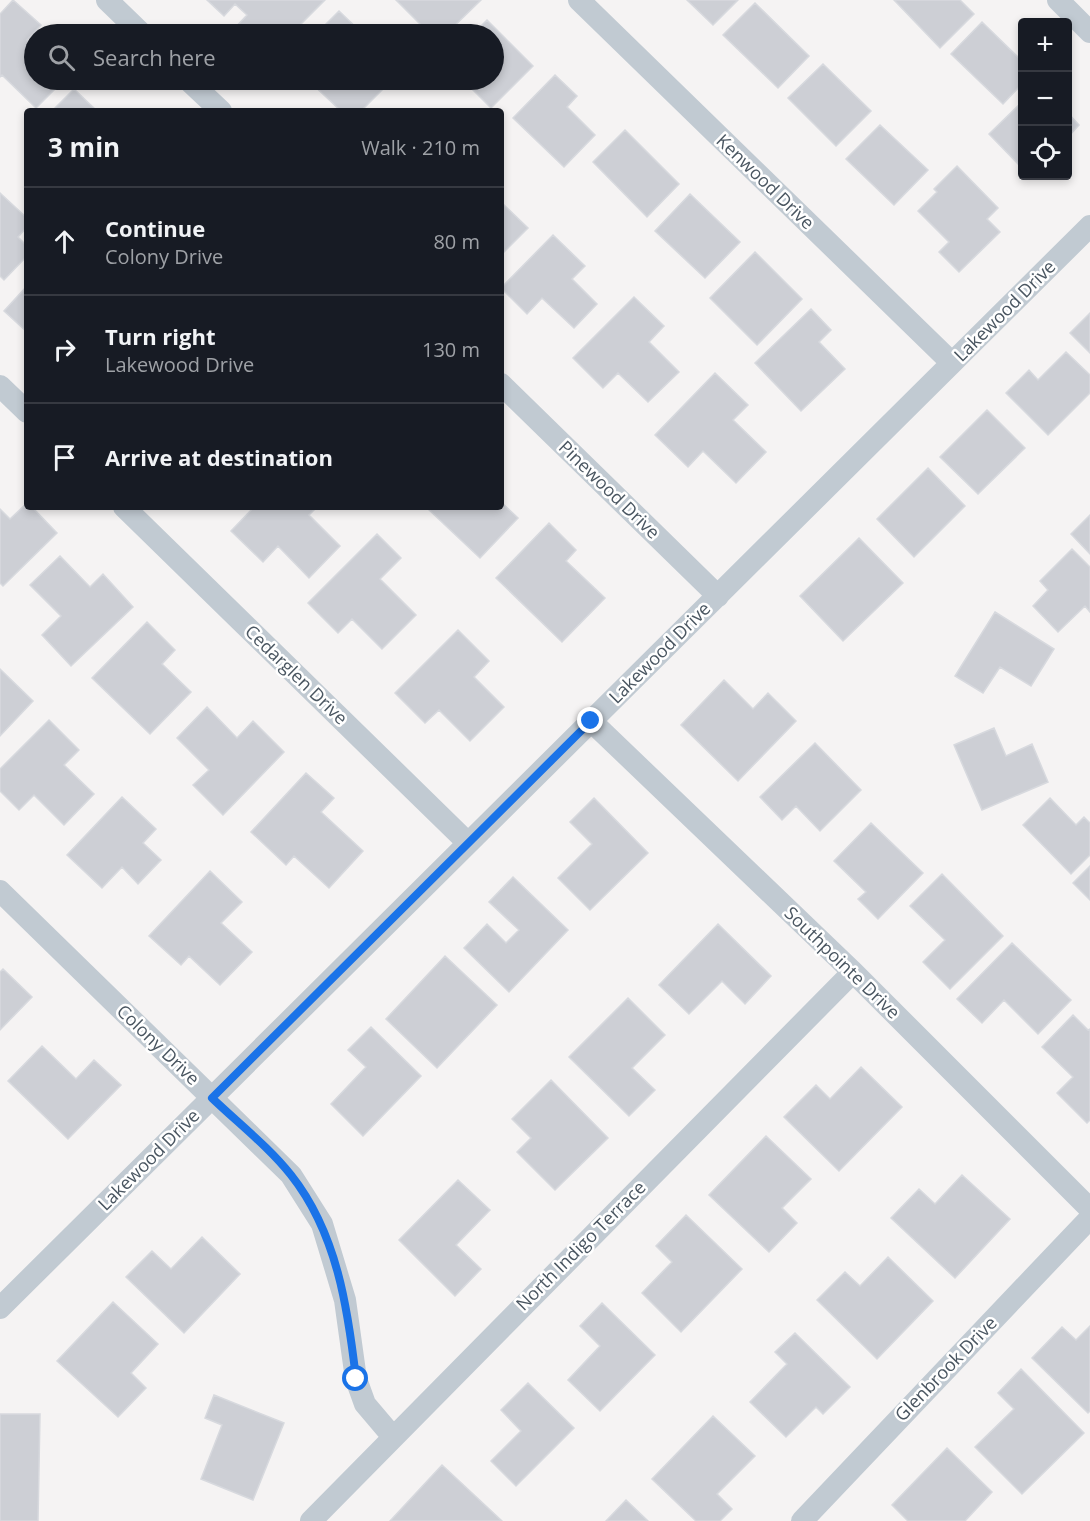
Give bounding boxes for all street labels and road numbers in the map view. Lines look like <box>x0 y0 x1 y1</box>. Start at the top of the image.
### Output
street label: Kenwood Drive <box>711 128 820 234</box>
street label: Lakewood Drive <box>948 254 1060 366</box>
street label: Pinewood Drive <box>554 435 665 544</box>
street label: Lakewood Drive <box>603 596 715 708</box>
street label: Cedarglen Drive <box>240 619 353 729</box>
street label: Southpointe Drive <box>780 901 906 1024</box>
street label: Colony Drive <box>112 999 205 1090</box>
street label: Lakewood Drive <box>92 1103 204 1215</box>
street label: North Indigo Terrace <box>510 1175 650 1315</box>
street label: Glenbrook Drive <box>889 1311 1001 1426</box>

